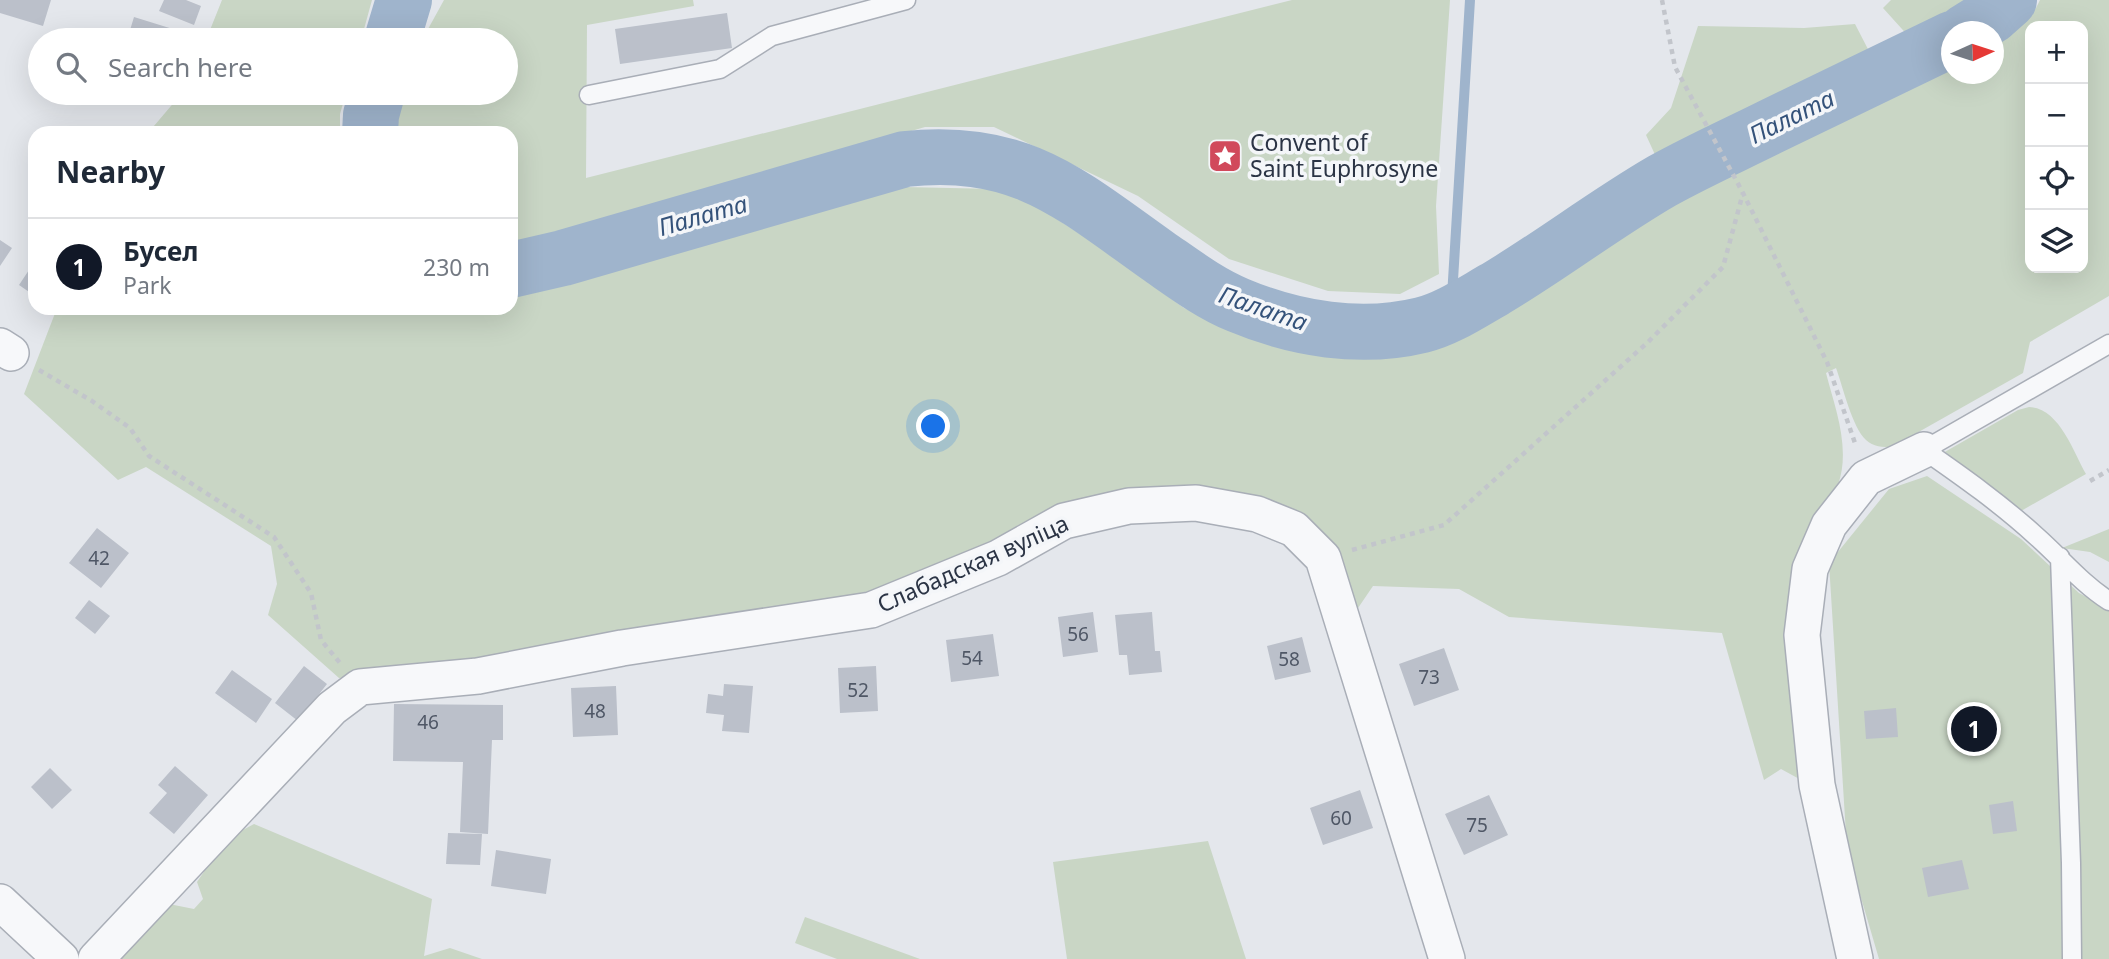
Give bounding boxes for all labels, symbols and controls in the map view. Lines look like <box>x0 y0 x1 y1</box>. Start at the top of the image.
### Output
north arrow <box>1941 21 2004 84</box>
map controls <box>2025 21 2088 273</box>
button: + <box>2025 21 2088 84</box>
search box <box>28 28 518 105</box>
icon: search <box>52 48 90 86</box>
text: Search here <box>108 49 253 85</box>
water label: Палата <box>1743 81 1840 150</box>
button: − <box>2025 84 2088 147</box>
place label: Convent of Saint Euphrosyne <box>1250 126 1438 184</box>
place icon: Convent of Saint Euphrosyne <box>1206 137 1244 175</box>
button: locate <box>2025 147 2088 210</box>
text: Nearby <box>56 151 165 192</box>
water label: Палата <box>654 186 751 243</box>
button: layers <box>2025 210 2088 273</box>
text: Бусел <box>123 233 198 269</box>
text: 1 <box>72 251 86 283</box>
text: 230 m <box>423 251 490 283</box>
text: Park <box>123 269 172 301</box>
water label: Палата <box>1215 277 1312 338</box>
your location <box>916 409 950 443</box>
street label: Слабадская вуліца <box>872 507 1073 620</box>
house number: 42 <box>88 545 110 571</box>
house number: 56 <box>1067 621 1089 647</box>
house number: 54 <box>961 645 983 671</box>
house number: 58 <box>1278 646 1300 672</box>
house number: 73 <box>1418 664 1440 690</box>
house number: 52 <box>847 677 869 703</box>
house number: 48 <box>584 698 606 724</box>
pin: 1 <box>1951 703 1997 755</box>
house number: 46 <box>417 709 439 735</box>
house number: 60 <box>1330 805 1352 831</box>
house number: 75 <box>1466 812 1488 838</box>

